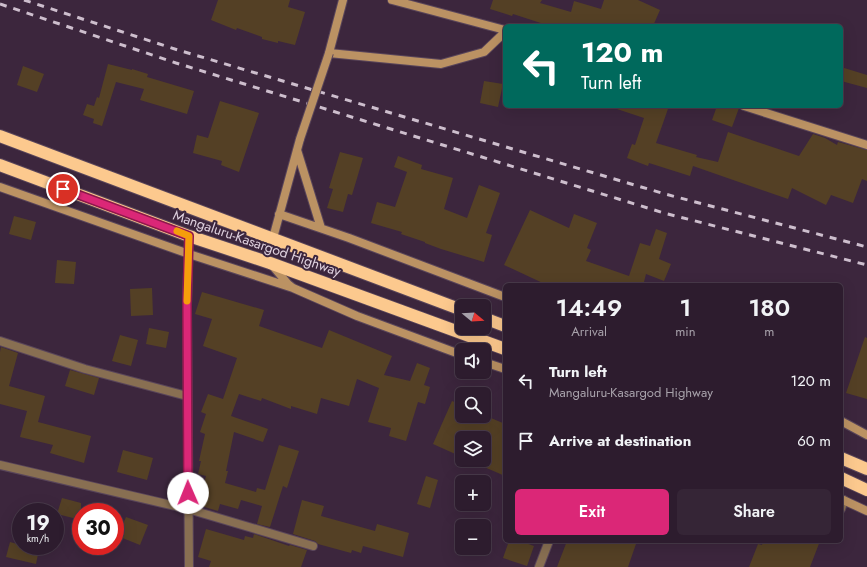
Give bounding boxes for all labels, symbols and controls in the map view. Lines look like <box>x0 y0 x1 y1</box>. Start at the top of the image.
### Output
text: 120 m <box>581 32 664 73</box>
icon: left <box>515 40 567 92</box>
text: Turn left <box>581 70 641 96</box>
pin <box>46 172 80 206</box>
icon: arrive <box>52 178 74 200</box>
street label: Mangaluru-Kasargod Highway <box>170 205 344 281</box>
text: 14:49 <box>556 290 622 325</box>
text: 1 <box>679 290 691 325</box>
text: 180 <box>748 290 790 325</box>
north arrow <box>455 299 491 335</box>
map controls <box>455 299 491 555</box>
text: Arrival <box>571 322 607 341</box>
text: min <box>675 322 696 341</box>
text: m <box>764 322 774 341</box>
button: sound <box>455 343 491 379</box>
text: Turn left <box>549 361 607 383</box>
icon: left <box>515 370 537 392</box>
text: 120 m <box>791 370 831 392</box>
text: Mangaluru-Kasargod Highway <box>549 383 713 402</box>
button: search <box>455 387 491 423</box>
icon: arrive <box>515 430 537 452</box>
text: Arrive at destination <box>549 430 691 452</box>
text: 60 m <box>797 430 831 452</box>
button: layers <box>455 431 491 467</box>
position arrow <box>167 472 209 514</box>
button: + <box>455 475 491 511</box>
button: Exit <box>515 489 669 535</box>
button: Share <box>677 489 831 535</box>
speed limit sign: 30 <box>72 503 124 555</box>
text: 19 <box>26 509 50 538</box>
button: − <box>455 519 491 555</box>
text: km/h <box>27 531 49 546</box>

